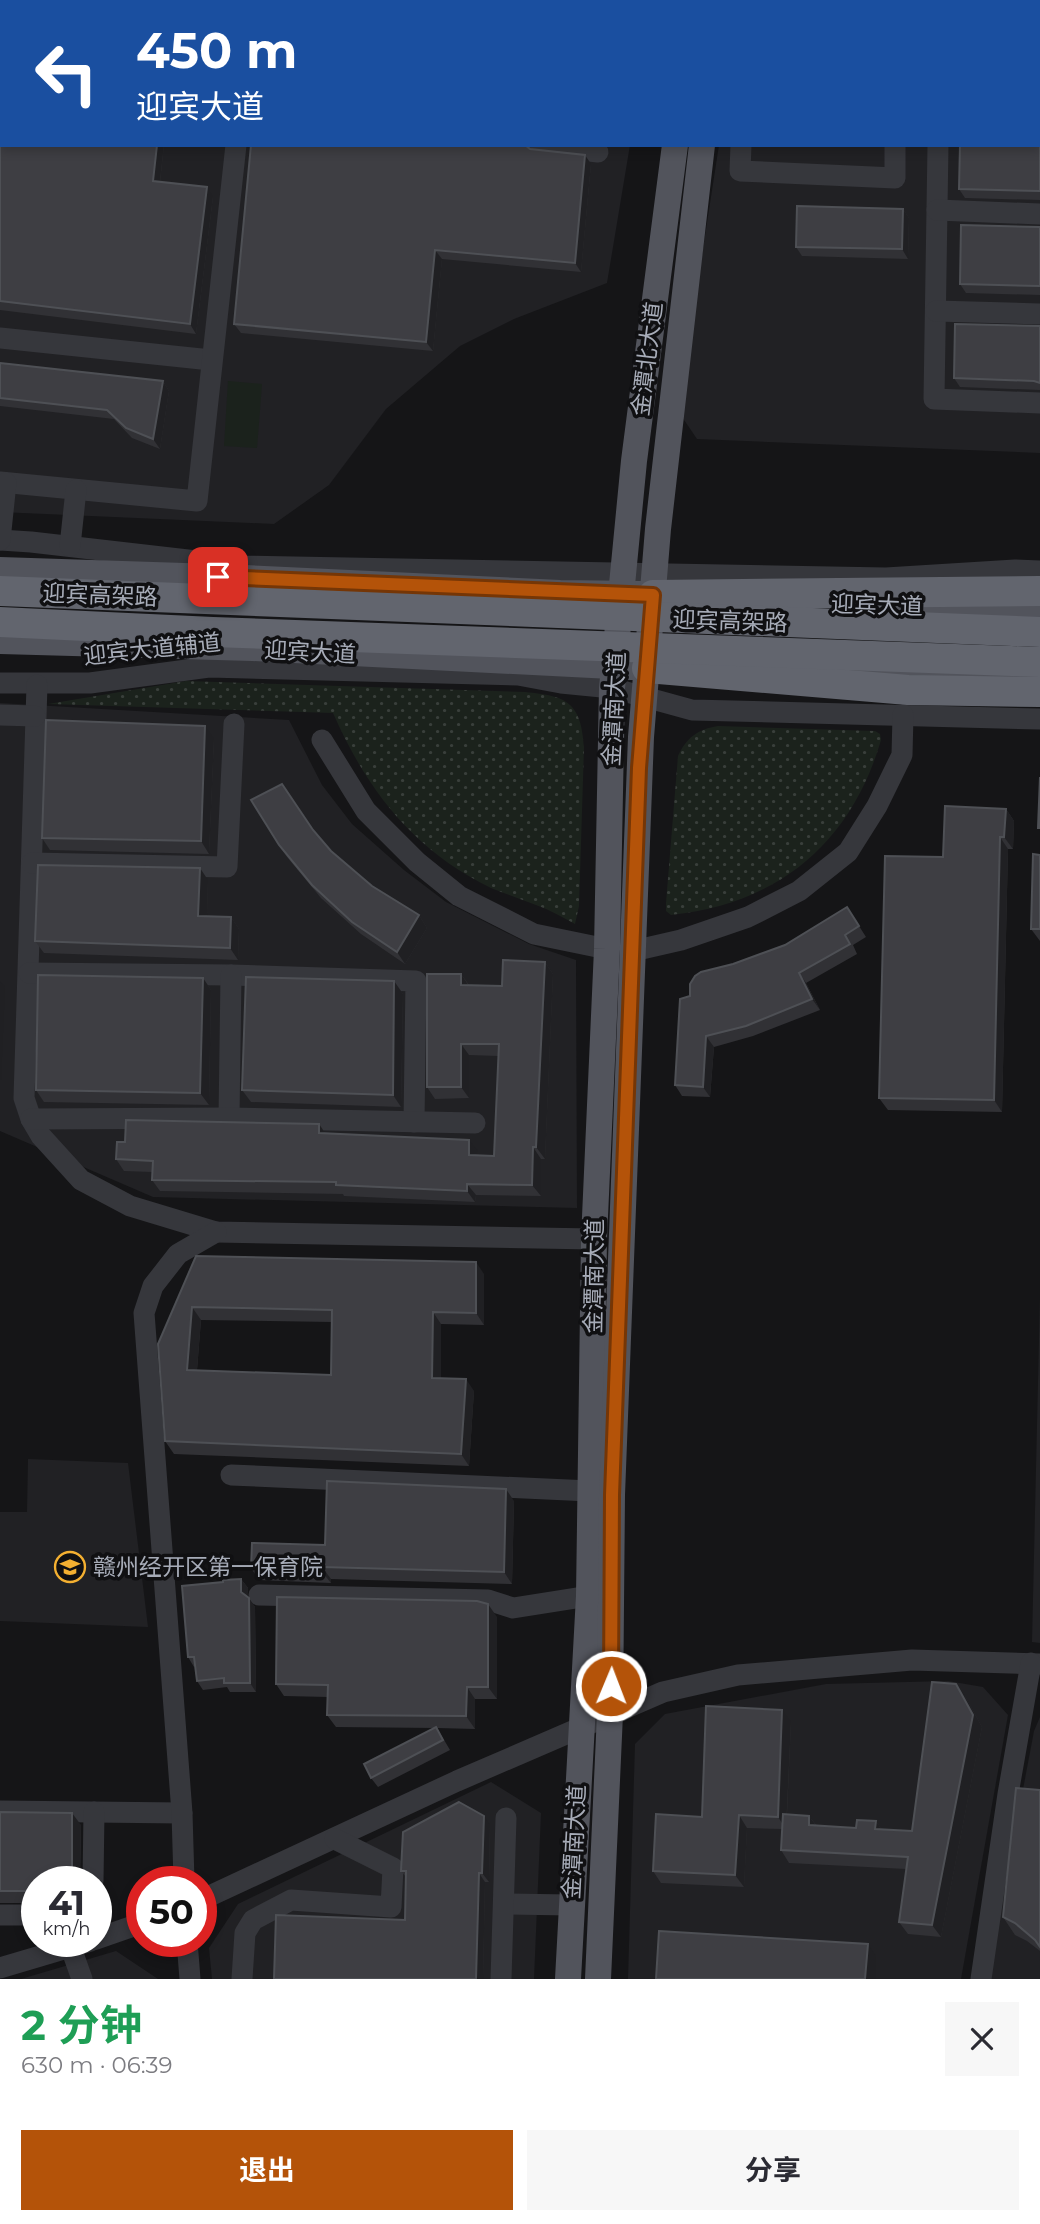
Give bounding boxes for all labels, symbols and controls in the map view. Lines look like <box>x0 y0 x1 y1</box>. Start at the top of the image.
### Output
text: 450 m <box>136 21 297 80</box>
icon: left <box>21 28 112 119</box>
text: 迎宾大道 <box>136 87 264 126</box>
street label: 金潭北大道 <box>626 300 668 418</box>
pin <box>188 547 248 607</box>
icon: arrive <box>199 558 237 596</box>
street label: 迎宾高架路 <box>42 579 158 611</box>
street label: 迎宾大道 <box>831 589 923 621</box>
street label: 迎宾高架路 <box>672 605 788 637</box>
street label: 迎宾大道辅道 <box>82 628 222 670</box>
street label: 迎宾大道 <box>263 636 357 668</box>
street label: 金潭南大道 <box>597 651 631 767</box>
street label: 金潭南大道 <box>579 1218 609 1334</box>
school or university icon: 赣州经开区第一保育院 <box>53 1550 87 1584</box>
place label: 赣州经开区第一保育院 <box>93 1553 323 1581</box>
position arrow <box>574 1649 648 1723</box>
street label: 金潭南大道 <box>557 1784 591 1900</box>
speed limit sign: 50 <box>126 1866 217 1957</box>
text: 41 <box>48 1881 85 1924</box>
text: km/h <box>42 1918 91 1940</box>
text: 2 分钟 <box>21 1999 142 2051</box>
button: close <box>945 2002 1019 2076</box>
text: 630 m · 06:39 <box>21 2051 173 2079</box>
button: 退出 <box>21 2130 513 2210</box>
button: 分享 <box>527 2130 1019 2210</box>

